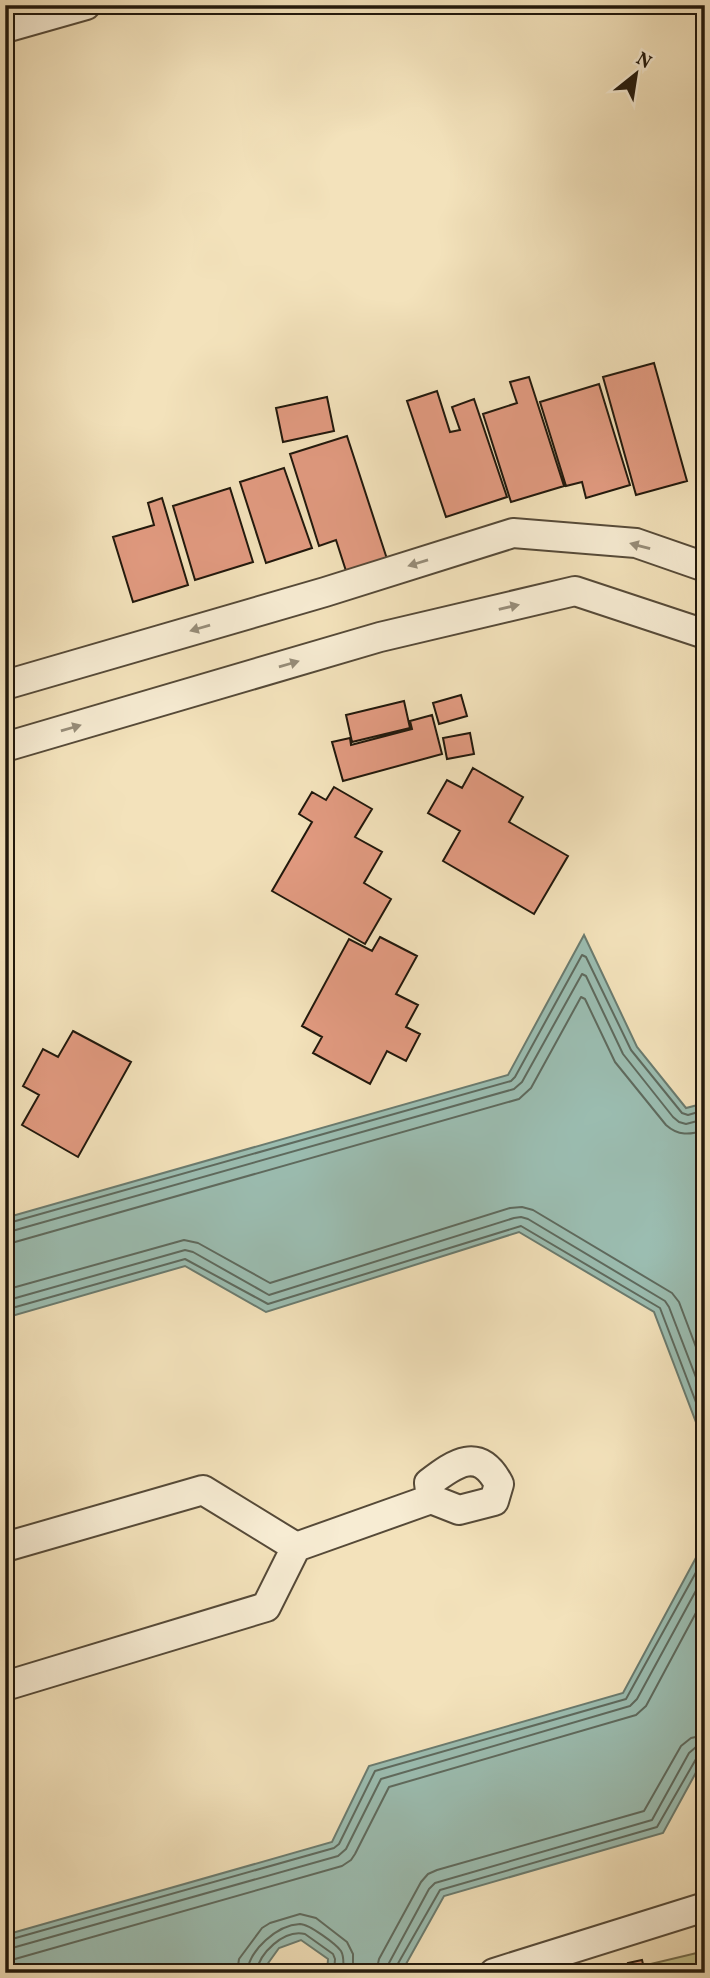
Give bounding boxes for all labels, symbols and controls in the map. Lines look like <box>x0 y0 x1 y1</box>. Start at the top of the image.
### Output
north arrow <box>602 38 672 108</box>
text: N <box>631 46 656 76</box>
one-way arrow <box>629 540 650 550</box>
one-way arrow <box>407 559 428 569</box>
one-way arrow <box>498 601 520 612</box>
one-way arrow <box>189 624 210 634</box>
one-way arrow <box>279 658 300 668</box>
one-way arrow <box>60 722 82 733</box>

